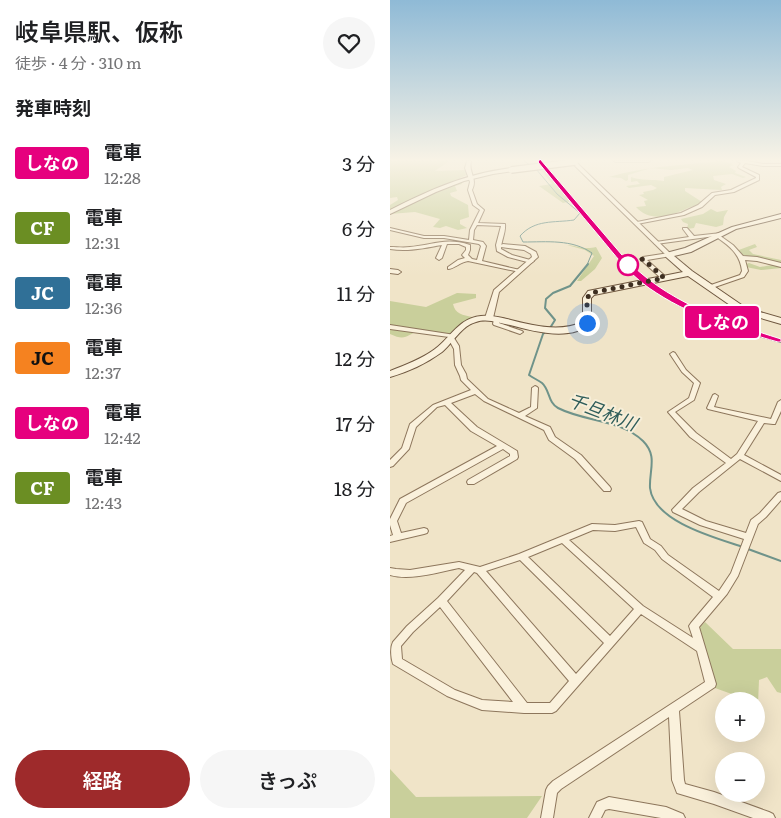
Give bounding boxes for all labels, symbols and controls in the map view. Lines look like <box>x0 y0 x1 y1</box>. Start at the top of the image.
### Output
text: 岐阜県駅、仮称 <box>15 13 183 48</box>
button: heart <box>323 17 375 69</box>
text: 徒歩 · 4 分 · 310 m <box>15 50 142 74</box>
text: 発車時刻 <box>15 93 91 121</box>
text: 電車 <box>104 137 142 165</box>
text: しなの <box>25 149 79 176</box>
text: 3 分 <box>342 149 375 177</box>
text: 12:28 <box>104 165 141 189</box>
text: 電車 <box>85 202 123 230</box>
text: CF <box>30 214 55 241</box>
text: 6 分 <box>342 214 375 242</box>
text: 12:31 <box>85 230 120 254</box>
unlabelled marker <box>617 254 639 276</box>
text: 電車 <box>85 267 123 295</box>
text: JC <box>31 279 54 306</box>
text: 11 分 <box>337 279 375 307</box>
text: 12:36 <box>85 295 122 319</box>
line badge: しなの <box>693 306 751 338</box>
text: しなの <box>695 308 749 335</box>
your location <box>575 311 600 336</box>
text: 電車 <box>85 332 123 360</box>
text: JC <box>31 344 54 371</box>
text: 12 分 <box>335 344 375 372</box>
text: 12:37 <box>85 360 121 384</box>
water label: 千旦林川 <box>565 385 643 437</box>
text: 電車 <box>104 397 142 425</box>
text: しなの <box>25 409 79 436</box>
text: 17 分 <box>335 409 375 437</box>
text: 12:42 <box>104 425 141 449</box>
text: 電車 <box>85 462 123 490</box>
text: CF <box>30 474 55 501</box>
text: 18 分 <box>334 474 375 502</box>
text: 12:43 <box>85 490 122 514</box>
map controls <box>715 692 765 802</box>
button: + <box>715 692 765 742</box>
button: 経路 <box>15 750 190 808</box>
button: きっぷ <box>200 750 375 808</box>
button: − <box>715 752 765 802</box>

